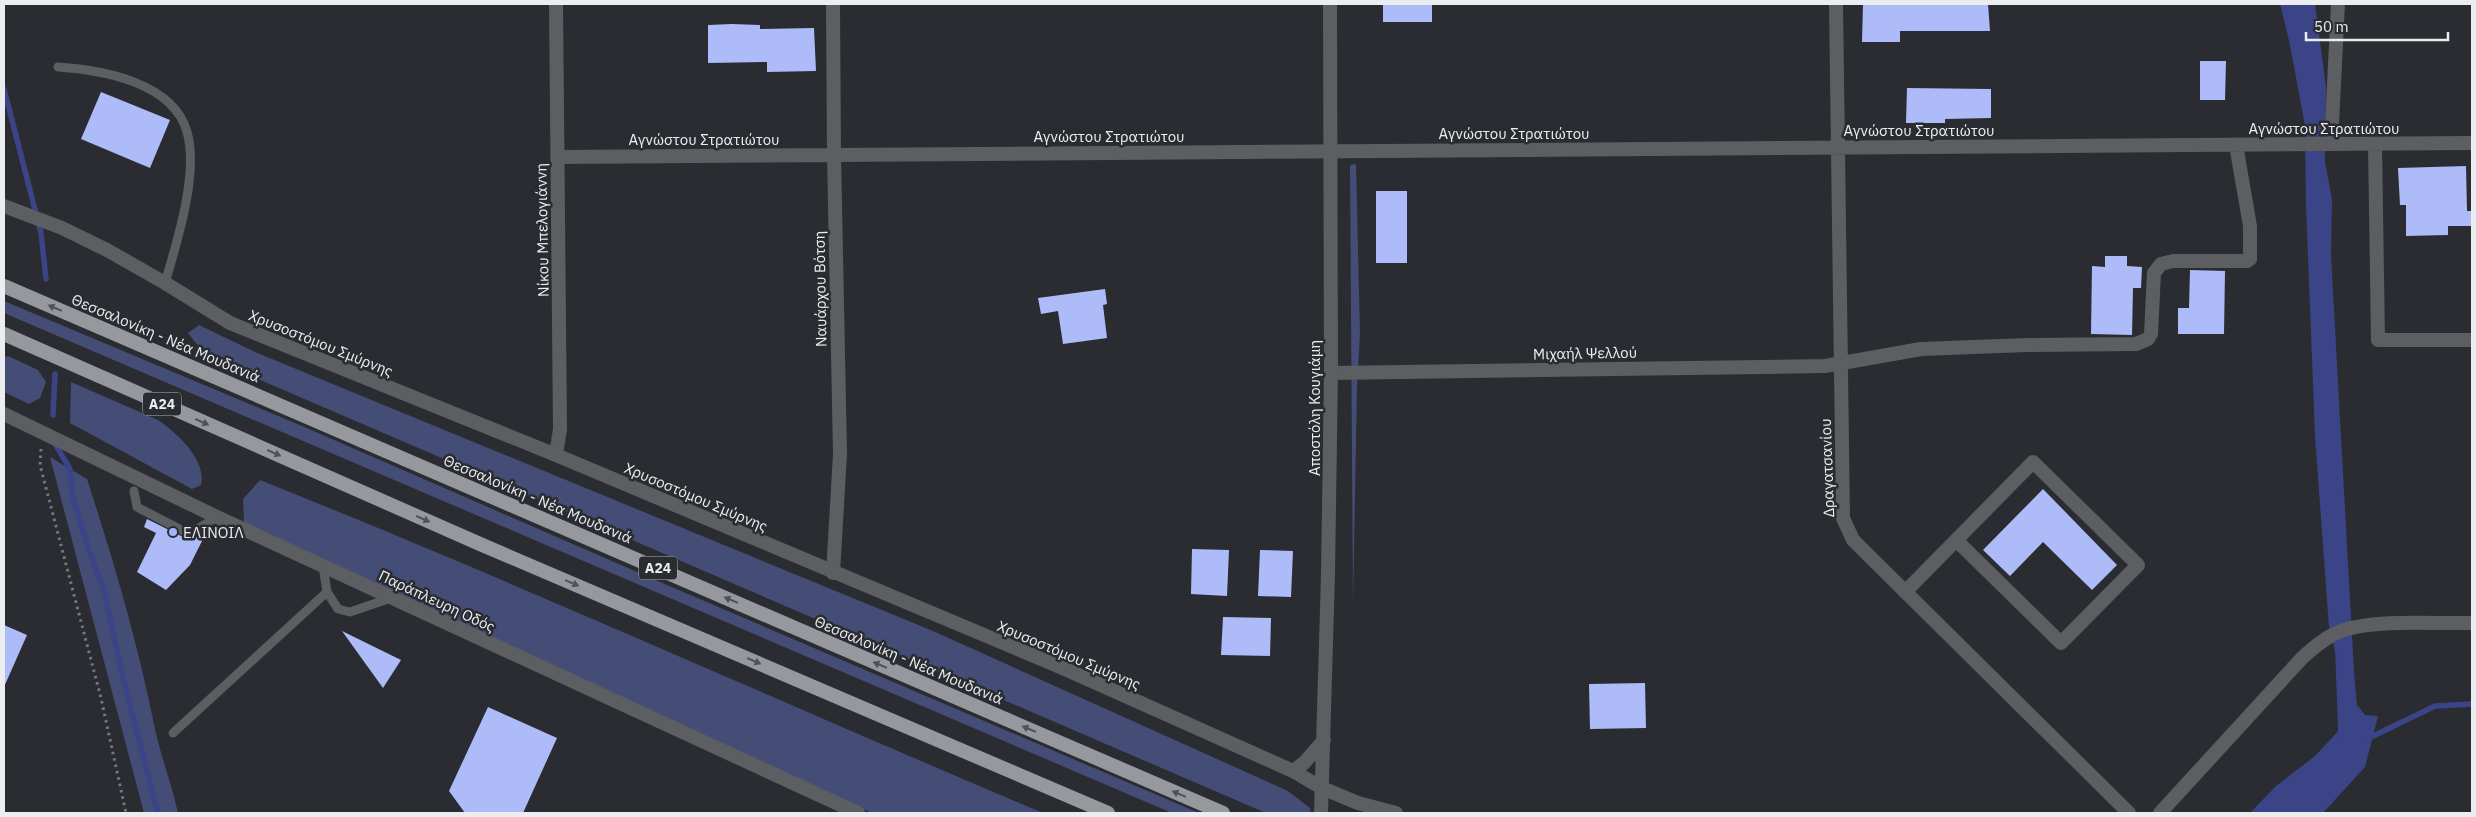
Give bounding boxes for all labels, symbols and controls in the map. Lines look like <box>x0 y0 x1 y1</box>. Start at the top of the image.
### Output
scale bar <box>2306 10 2448 42</box>
text: 50 m <box>2314 17 2349 36</box>
street label: Αγνώστου Στρατιώτου <box>2248 119 2400 138</box>
street label: Αγνώστου Στρατιώτου <box>1843 121 1995 140</box>
street label: Αγνώστου Στρατιώτου <box>1438 124 1590 143</box>
street label: Αγνώστου Στρατιώτου <box>1033 127 1185 146</box>
street label: Αγνώστου Στρατιώτου <box>628 130 780 149</box>
street label: Νίκου Μπελογιάννη <box>531 163 553 297</box>
street label: Ναυάρχου Βότση <box>809 231 831 347</box>
street label: Θεσσαλονίκη - Νέα Μουδανιά <box>69 290 264 387</box>
one-way arrow <box>48 303 62 311</box>
street label: Χρυσοστόμου Σμύρνης <box>246 305 396 381</box>
street label: Αποστόλη Κουγιάμη <box>1305 340 1324 476</box>
street label: Μιχαήλ Ψελλού <box>1533 343 1637 363</box>
road number: Α24 <box>143 392 181 416</box>
one-way arrow <box>195 418 209 426</box>
street label: Δραγατσανίου <box>1816 418 1838 518</box>
one-way arrow <box>267 450 281 458</box>
street label: Θεσσαλονίκη - Νέα Μουδανιά <box>441 451 636 548</box>
street label: Χρυσοστόμου Σμύρνης <box>621 458 771 536</box>
one-way arrow <box>416 515 430 523</box>
place label: ΕΛΙΝΟΙΛ <box>183 523 244 542</box>
marker: ΕΛΙΝΟΙΛ <box>167 526 179 538</box>
road number: Α24 <box>639 556 677 580</box>
street label: Παράπλευρη Οδός <box>376 566 498 636</box>
one-way arrow <box>565 580 579 588</box>
one-way arrow <box>724 596 738 604</box>
street label: Θεσσαλονίκη - Νέα Μουδανιά <box>812 612 1007 709</box>
street label: Χρυσοστόμου Σμύρνης <box>994 616 1144 694</box>
one-way arrow <box>747 657 761 665</box>
one-way arrow <box>873 660 887 668</box>
one-way arrow <box>1022 725 1036 733</box>
one-way arrow <box>1172 789 1186 797</box>

